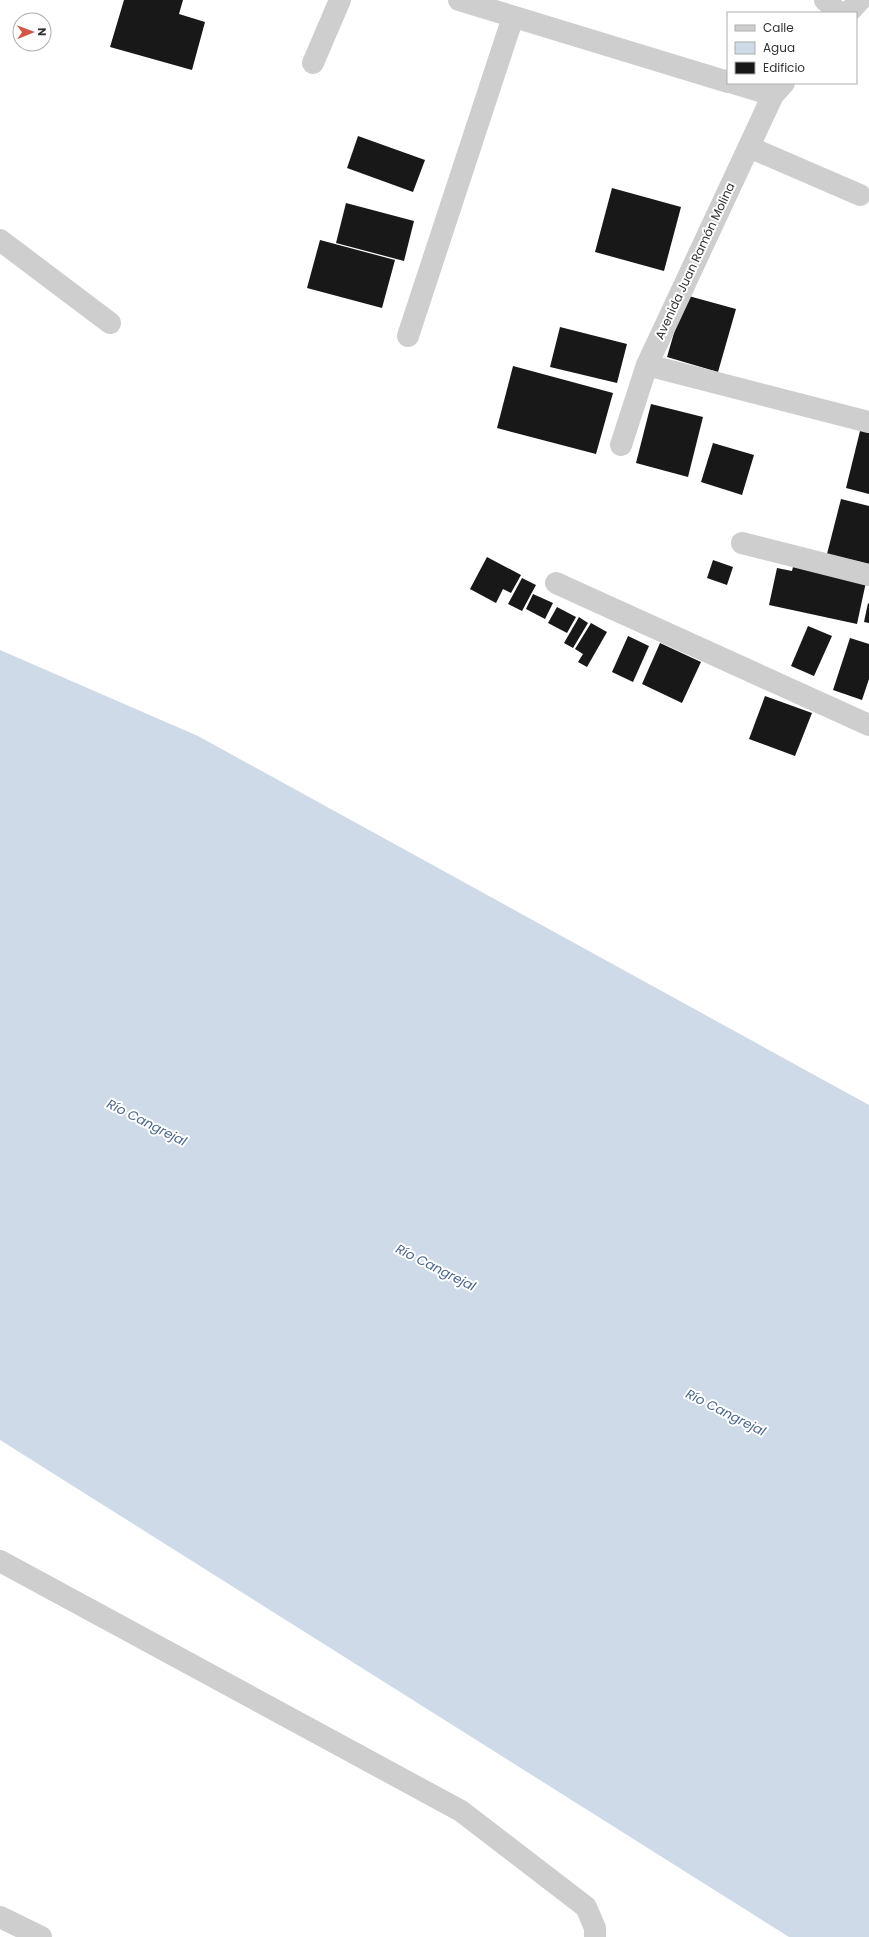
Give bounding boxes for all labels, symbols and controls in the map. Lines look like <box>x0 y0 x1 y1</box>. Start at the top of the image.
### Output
north arrow <box>12 12 52 52</box>
legend <box>727 12 857 84</box>
text: Calle <box>763 19 794 36</box>
text: N <box>34 28 50 36</box>
text: Agua <box>763 39 795 56</box>
text: Edificio <box>763 59 805 76</box>
street label: Avenida Juan Ramón Molina <box>651 180 738 342</box>
water label: Río Cangrejal <box>104 1094 191 1151</box>
water label: Río Cangrejal <box>393 1239 480 1296</box>
water label: Río Cangrejal <box>683 1384 770 1441</box>

